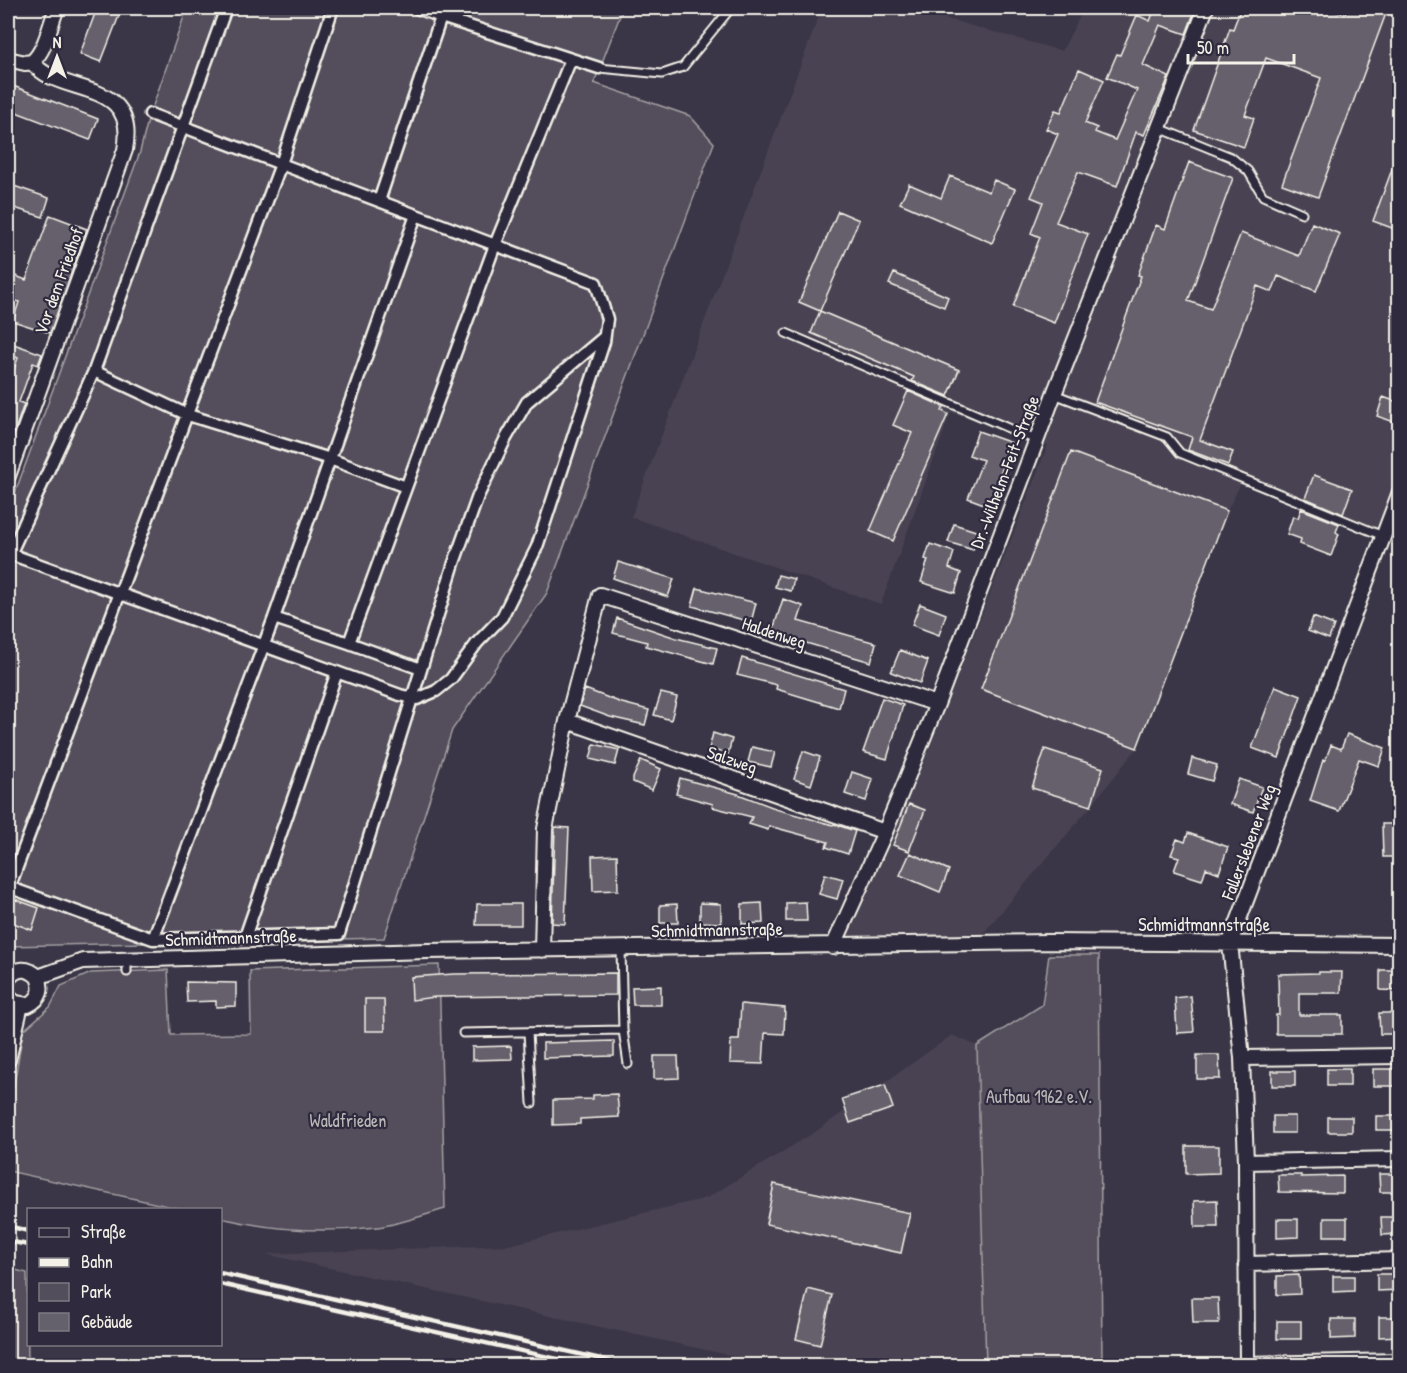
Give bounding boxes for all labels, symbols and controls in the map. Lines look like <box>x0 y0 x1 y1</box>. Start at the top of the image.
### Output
north arrow <box>27 27 87 87</box>
scale bar <box>1188 27 1294 65</box>
text: N <box>53 31 62 53</box>
text: 50 m <box>1197 35 1229 60</box>
street label: Vor dem Friedhof <box>28 223 90 338</box>
street label: Dr.-Wilhelm-Feit-Straße <box>964 392 1045 552</box>
street label: Haldenweg <box>739 610 809 655</box>
street label: Salzweg <box>704 739 760 780</box>
street label: Fallerslebener Weg <box>1215 781 1282 904</box>
street label: Schmidtmannstraße <box>1138 912 1270 937</box>
street label: Schmidtmannstraße <box>651 916 783 943</box>
street label: Schmidtmannstraße <box>165 923 297 952</box>
park label: Aufbau 1962 e.V. <box>986 1084 1092 1109</box>
park label: Waldfrieden <box>310 1108 386 1133</box>
legend <box>27 1208 222 1346</box>
text: Straße <box>81 1219 126 1244</box>
text: Bahn <box>81 1249 113 1274</box>
text: Park <box>81 1279 112 1304</box>
text: Gebäude <box>81 1309 133 1334</box>

